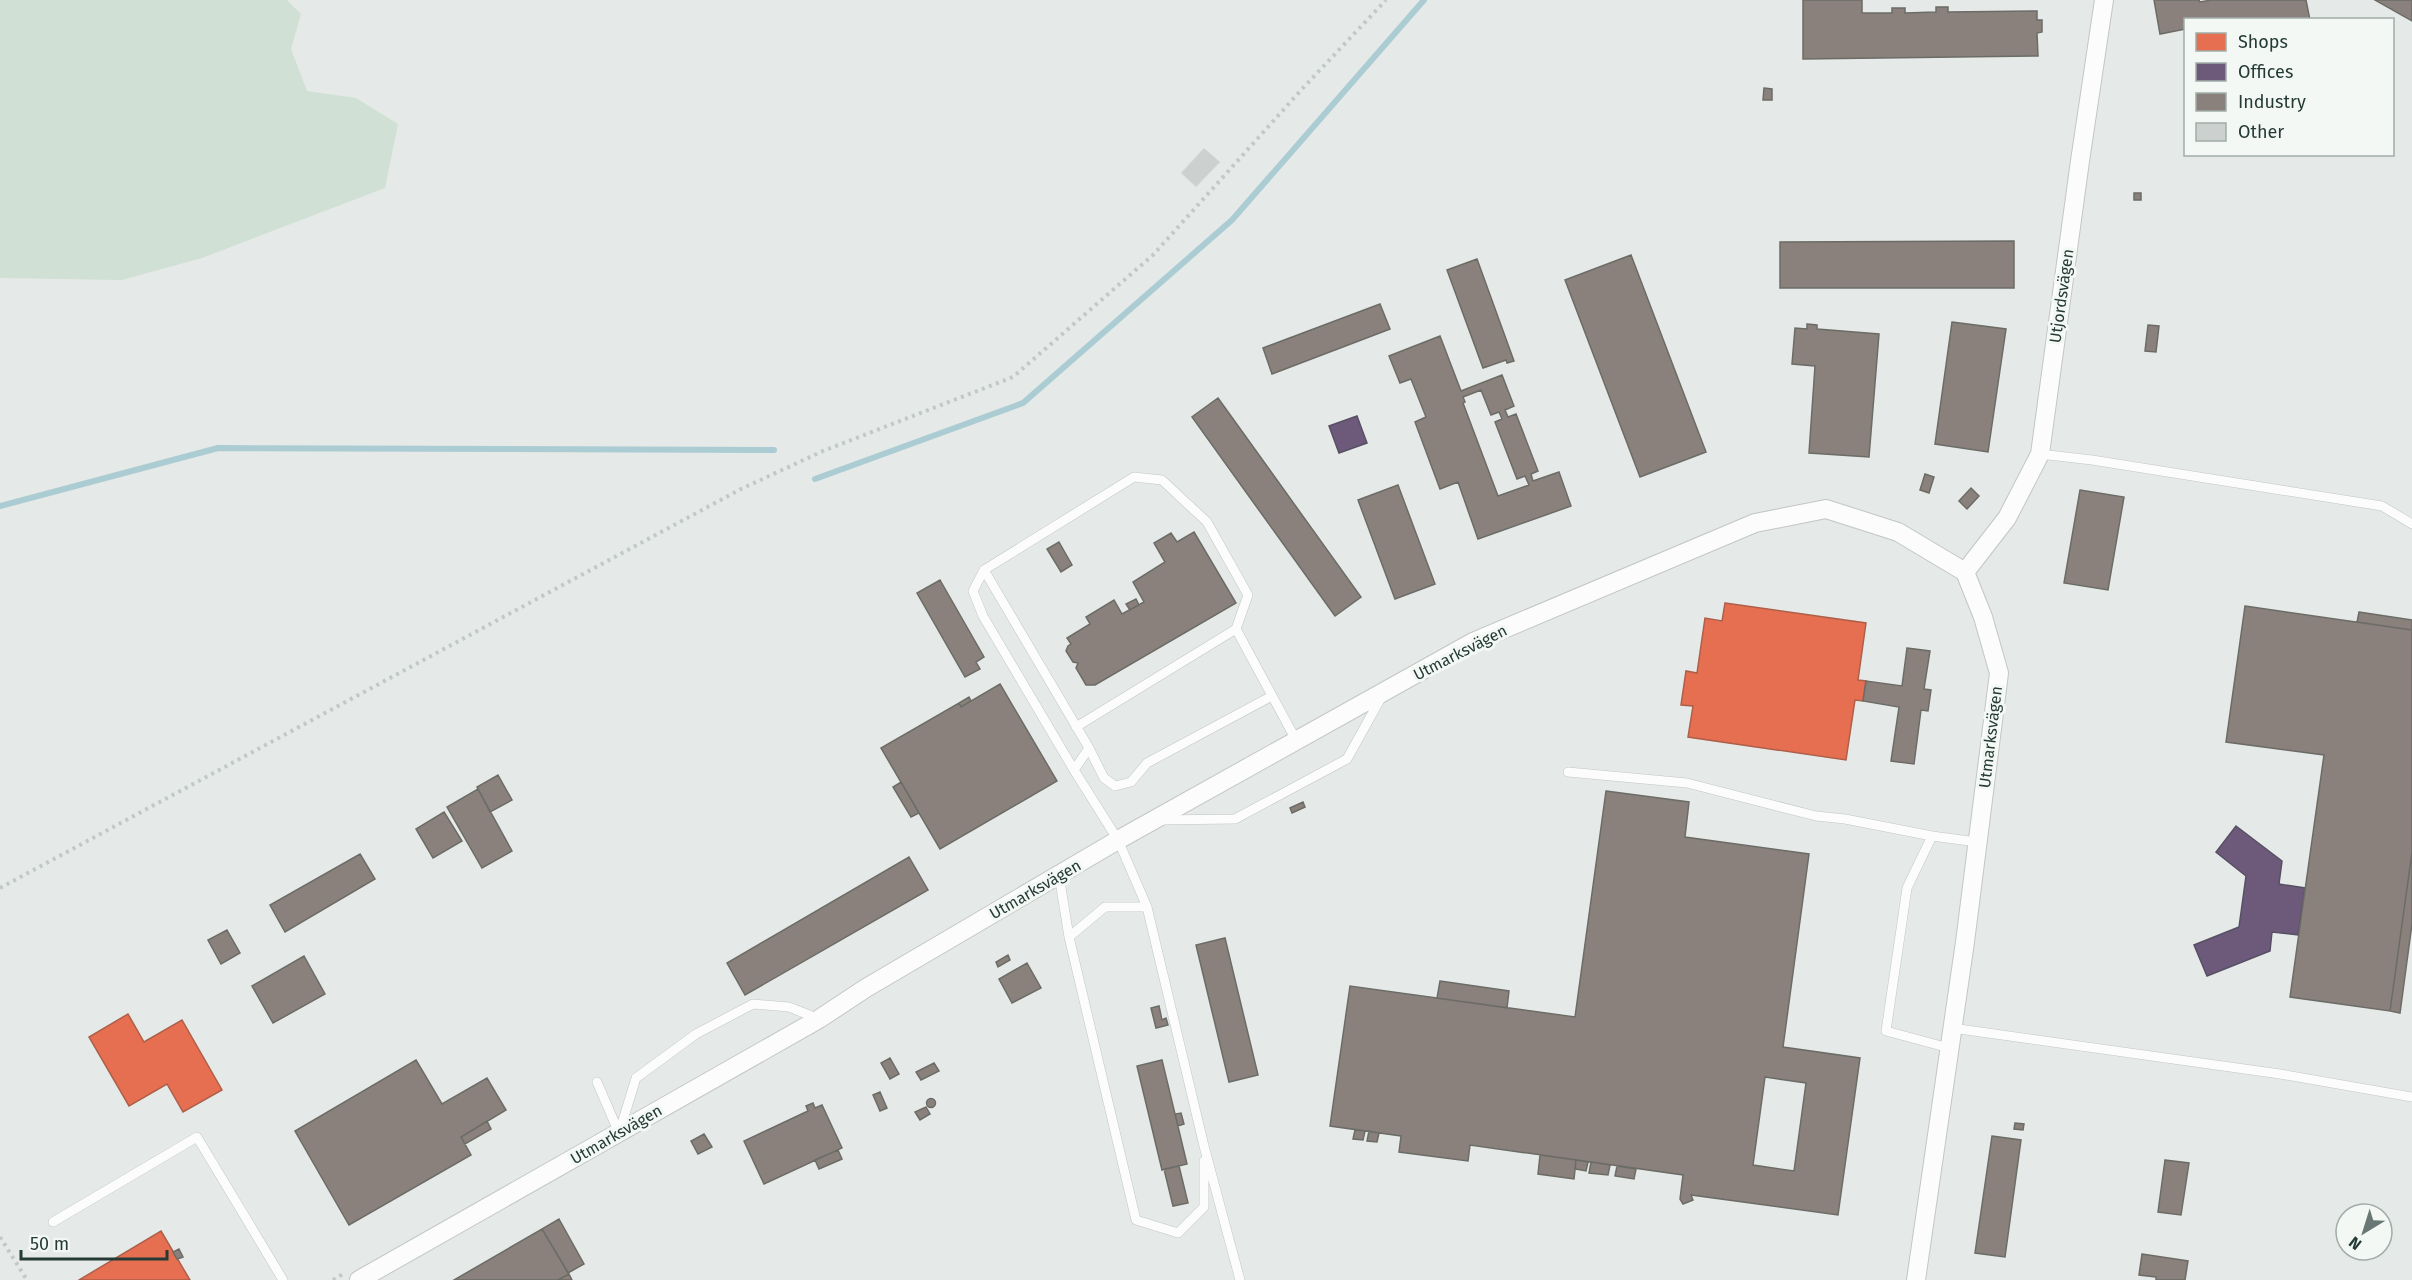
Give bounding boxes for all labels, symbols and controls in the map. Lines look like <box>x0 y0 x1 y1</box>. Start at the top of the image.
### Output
legend <box>2184 18 2394 156</box>
text: Shops <box>2238 31 2288 53</box>
text: Offices <box>2238 61 2293 83</box>
text: Industry <box>2238 91 2306 113</box>
text: Other <box>2238 121 2284 143</box>
street label: Utjordsvägen <box>2045 248 2078 344</box>
street label: Utmarksvägen <box>1410 621 1510 684</box>
street label: Utmarksvägen <box>1975 685 2006 789</box>
street label: Utmarksvägen <box>986 856 1084 923</box>
street label: Utmarksvägen <box>567 1101 665 1168</box>
north arrow <box>2334 1202 2394 1262</box>
scale bar <box>21 1223 166 1261</box>
text: 50 m <box>30 1233 69 1255</box>
text: N <box>2345 1233 2365 1254</box>

